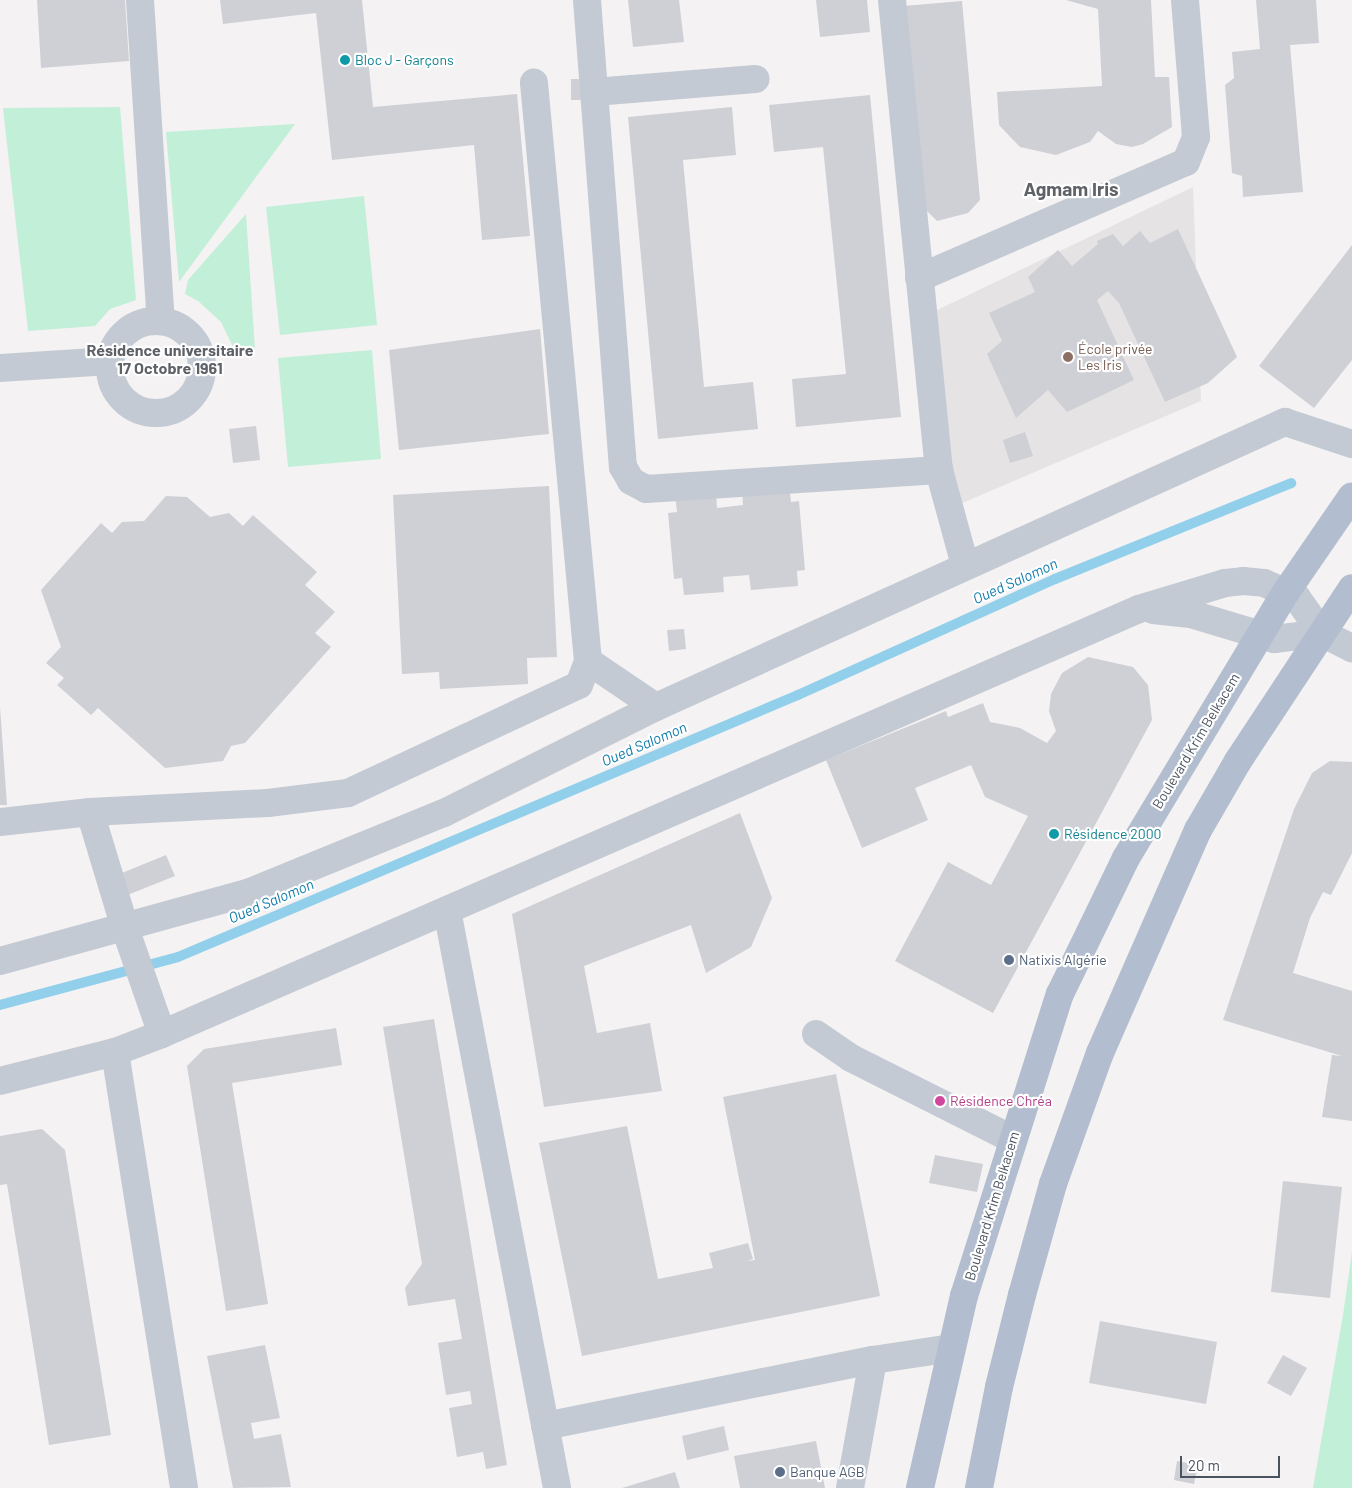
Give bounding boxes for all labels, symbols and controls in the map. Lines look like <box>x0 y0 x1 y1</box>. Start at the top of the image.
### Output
place label: Bloc J - Garçons <box>355 52 454 68</box>
marker: Bloc J - Garçons <box>339 54 351 66</box>
district label: Agmam Iris <box>1023 178 1119 200</box>
district label: Résidence universitaire 17 Octobre 1961 <box>87 340 253 378</box>
place label: École privée Les Iris <box>1078 341 1153 374</box>
marker: École privée Les Iris <box>1062 351 1074 363</box>
water label: Oued Salomon <box>970 554 1060 608</box>
street label: Boulevard Krim Belkacem <box>1149 670 1243 812</box>
water label: Oued Salomon <box>599 718 689 770</box>
place label: Résidence 2000 <box>1064 826 1161 842</box>
marker: Résidence 2000 <box>1048 828 1060 840</box>
water label: Oued Salomon <box>226 875 316 927</box>
place label: Natixis Algérie <box>1019 952 1107 968</box>
marker: Natixis Algérie <box>1003 954 1015 966</box>
place label: Résidence Chréa <box>950 1093 1052 1109</box>
marker: Résidence Chréa <box>934 1095 946 1107</box>
street label: Boulevard Krim Belkacem <box>961 1129 1023 1283</box>
scale bar <box>1182 1446 1282 1478</box>
text: 20 m <box>1188 1456 1220 1474</box>
place label: Banque AGB <box>790 1464 865 1480</box>
marker: Banque AGB <box>774 1466 786 1478</box>

